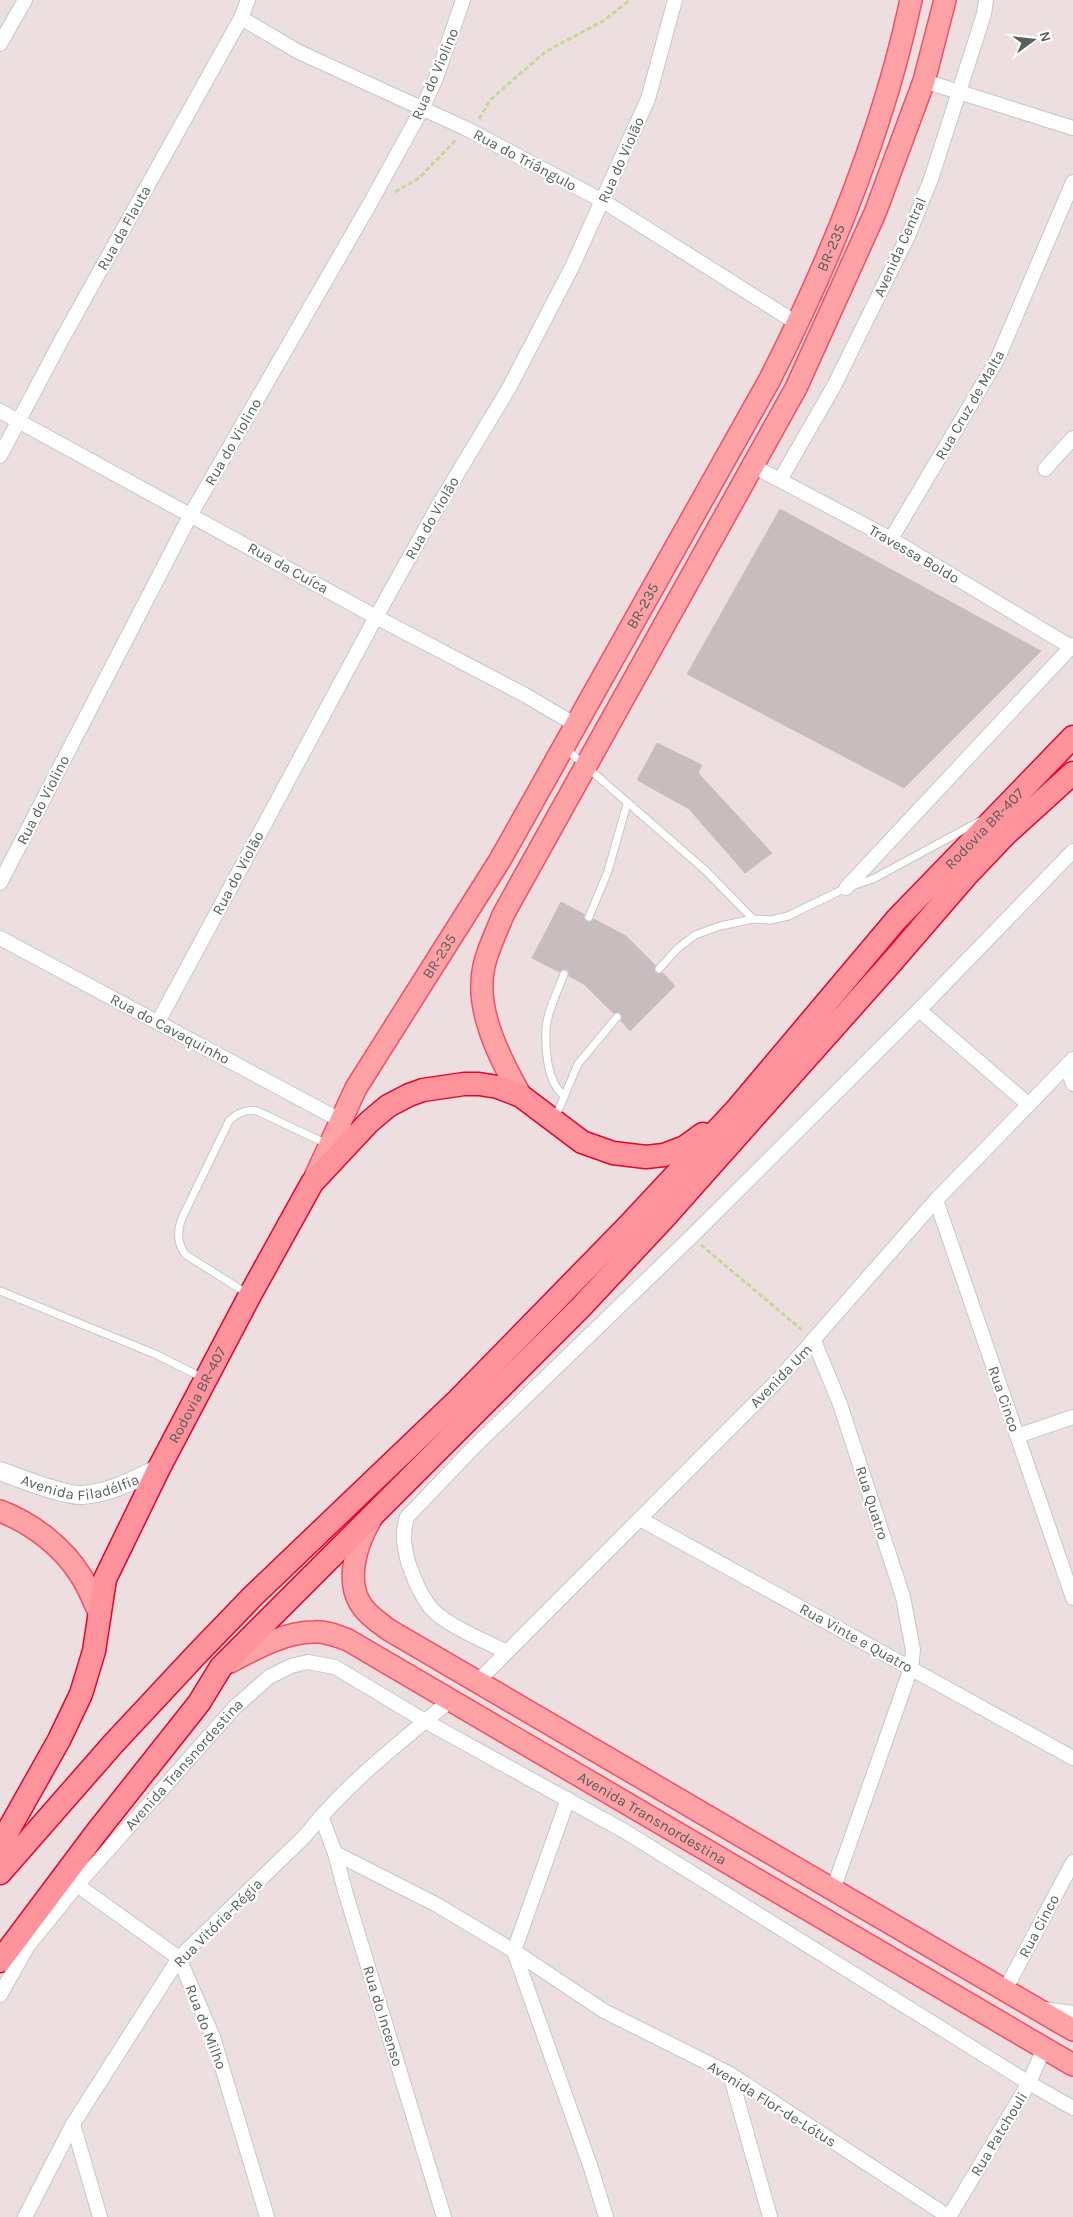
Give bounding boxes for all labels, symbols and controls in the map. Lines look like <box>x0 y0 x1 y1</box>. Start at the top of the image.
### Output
north arrow <box>1008 15 1058 65</box>
street label: Rua do Violino <box>408 25 462 123</box>
text: N <box>1036 30 1055 44</box>
street label: Rua do Violão <box>594 114 648 206</box>
street label: Rua do Triângulo <box>470 125 580 195</box>
street label: Rua da Flauta <box>93 182 155 274</box>
street label: Avenida Central <box>870 194 930 300</box>
street label: BR-235 <box>813 221 849 274</box>
street label: Rua Cruz de Malta <box>931 347 1009 463</box>
street label: Rua do Violino <box>201 395 265 489</box>
street label: Rua do Violão <box>401 473 463 563</box>
street label: Travessa Boldo <box>865 521 963 587</box>
street label: Rua da Cuíca <box>244 538 332 598</box>
street label: BR-235 <box>623 580 663 632</box>
street label: Rua do Violino <box>13 752 73 848</box>
street label: Rodovia BR-407 <box>941 784 1028 873</box>
street label: Rua do Violão <box>208 828 268 918</box>
street label: BR-235 <box>418 930 460 982</box>
street label: Rua do Cavaquinho <box>107 990 233 1068</box>
street label: Avenida Um <box>746 1340 816 1412</box>
street label: Rodovia BR-407 <box>165 1344 230 1446</box>
street label: Rua Cinco <box>984 1364 1024 1434</box>
street label: Rua Quatro <box>852 1464 892 1542</box>
street label: Avenida Filadélfia <box>19 1470 142 1504</box>
street label: Rua Vinte e Quatro <box>796 1599 916 1677</box>
street label: Avenida Transnordestina <box>121 1695 247 1834</box>
street label: Avenida Transnordestina <box>575 1768 730 1869</box>
street label: Rua Vitória-Régia <box>170 1875 266 1971</box>
street label: Rua Cinco <box>1015 1891 1063 1961</box>
street label: Rua do Incenso <box>359 1963 407 2069</box>
street label: Rua do Milho <box>182 1982 230 2072</box>
street label: Avenida Flor-de-Lótus <box>704 2057 840 2151</box>
street label: Rua Patchouli <box>967 2089 1031 2179</box>

